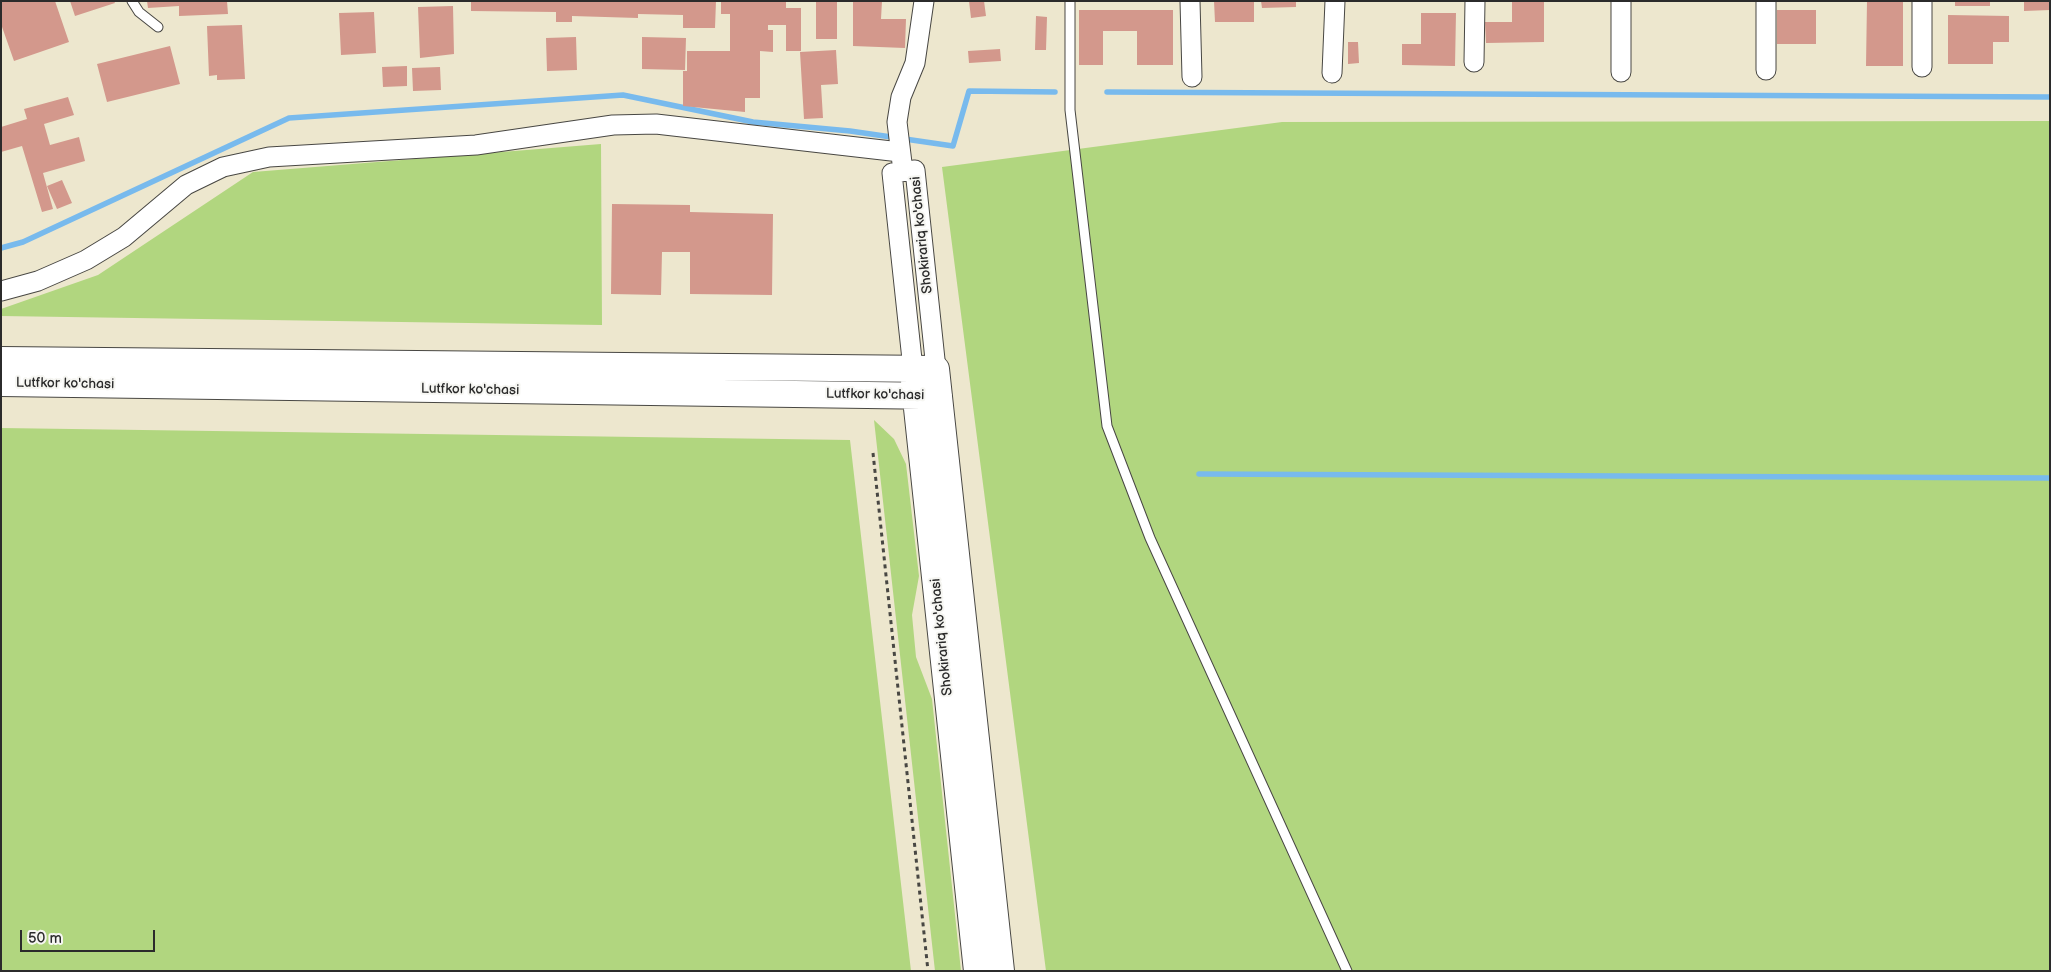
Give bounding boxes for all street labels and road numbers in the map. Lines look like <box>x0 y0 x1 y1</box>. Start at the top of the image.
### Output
street label: Shokirariq ko'chasi <box>907 175 937 295</box>
street label: Lutfkor ko'chasi <box>16 375 114 393</box>
street label: Lutfkor ko'chasi <box>421 381 519 399</box>
street label: Lutfkor ko'chasi <box>826 386 924 404</box>
street label: Shokirariq ko'chasi <box>927 577 957 697</box>

